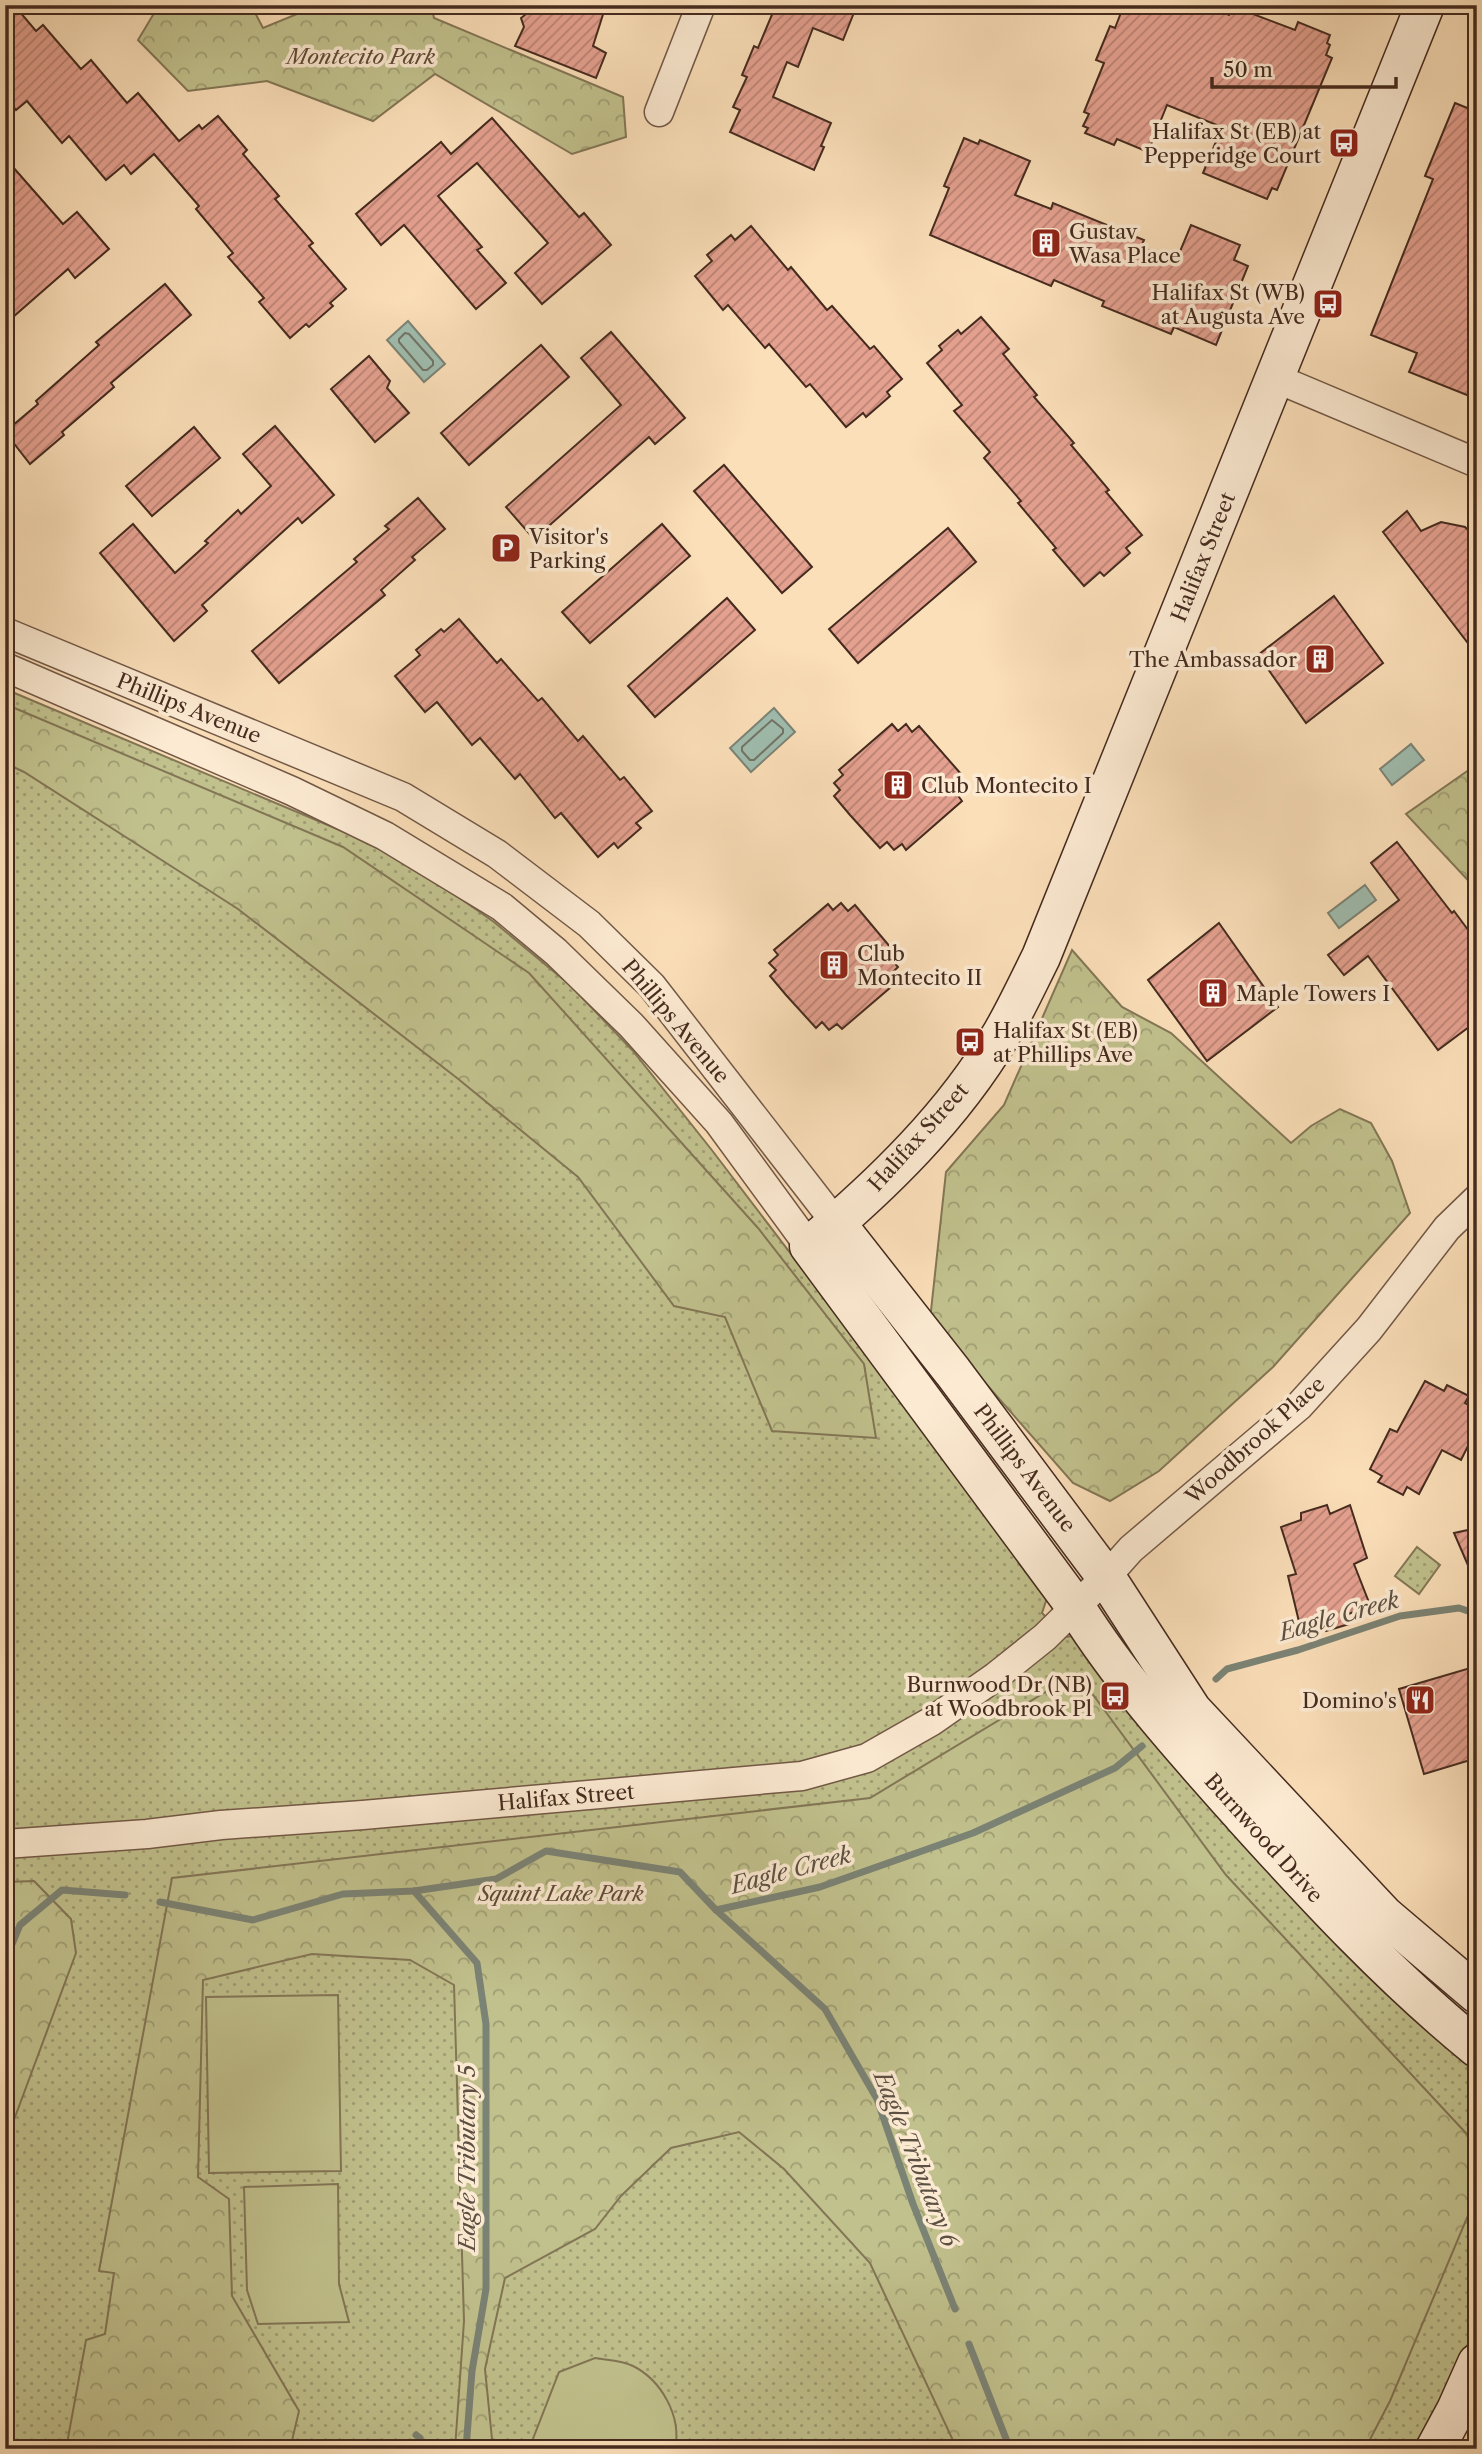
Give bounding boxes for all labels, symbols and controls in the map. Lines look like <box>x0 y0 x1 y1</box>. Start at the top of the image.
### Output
park label: Montecito Park <box>284 44 435 69</box>
scale bar <box>1212 46 1396 90</box>
text: 50 m <box>1223 57 1273 82</box>
place label: Halifax St (EB) at Pepperidge Court <box>1144 119 1322 168</box>
bus stop icon: Halifax St (EB) at Pepperidge Court <box>1327 126 1361 160</box>
place label: Gustav Wasa Place <box>1068 219 1181 268</box>
building icon: Gustav Wasa Place <box>1029 226 1063 260</box>
place label: Halifax St (WB) at Augusta Ave <box>1152 280 1305 329</box>
bus stop icon: Halifax St (WB) at Augusta Ave <box>1311 287 1345 321</box>
street label: Halifax Street <box>1166 488 1241 625</box>
place label: Visitor's Parking <box>528 524 609 573</box>
parking icon: Visitor's Parking <box>489 531 523 565</box>
building icon: The Ambassador <box>1303 642 1337 676</box>
place label: The Ambassador <box>1129 647 1297 672</box>
street label: Phillips Avenue <box>113 668 265 748</box>
building icon: Club Montecito I <box>881 768 915 802</box>
place label: Club Montecito I <box>921 773 1092 798</box>
place label: Club Montecito II <box>857 941 982 990</box>
building icon: Club Montecito II <box>817 948 851 982</box>
street label: Phillips Avenue <box>617 954 735 1088</box>
building icon: Maple Towers I <box>1196 976 1230 1010</box>
place label: Maple Towers I <box>1236 981 1390 1006</box>
place label: Halifax St (EB) at Phillips Ave <box>993 1018 1138 1067</box>
bus stop icon: Halifax St (EB) at Phillips Ave <box>953 1025 987 1059</box>
street label: Halifax Street <box>863 1077 974 1196</box>
street label: Woodbrook Place <box>1180 1371 1330 1510</box>
street label: Phillips Avenue <box>969 1399 1081 1537</box>
water label: Eagle Creek <box>1274 1585 1402 1647</box>
place label: Burnwood Dr (NB) at Woodbrook Pl <box>906 1672 1092 1721</box>
bus stop icon: Burnwood Dr (NB) at Woodbrook Pl <box>1098 1679 1132 1713</box>
restaurant icon: Domino's <box>1403 1683 1437 1717</box>
place label: Domino's <box>1302 1688 1397 1713</box>
street label: Burnwood Drive <box>1200 1768 1328 1908</box>
street label: Halifax Street <box>497 1779 636 1815</box>
water label: Eagle Creek <box>726 1840 855 1900</box>
park label: Squint Lake Park <box>476 1881 644 1906</box>
water label: Eagle Tributary 5 <box>453 2064 481 2253</box>
water label: Eagle Tributary 6 <box>867 2065 964 2251</box>

